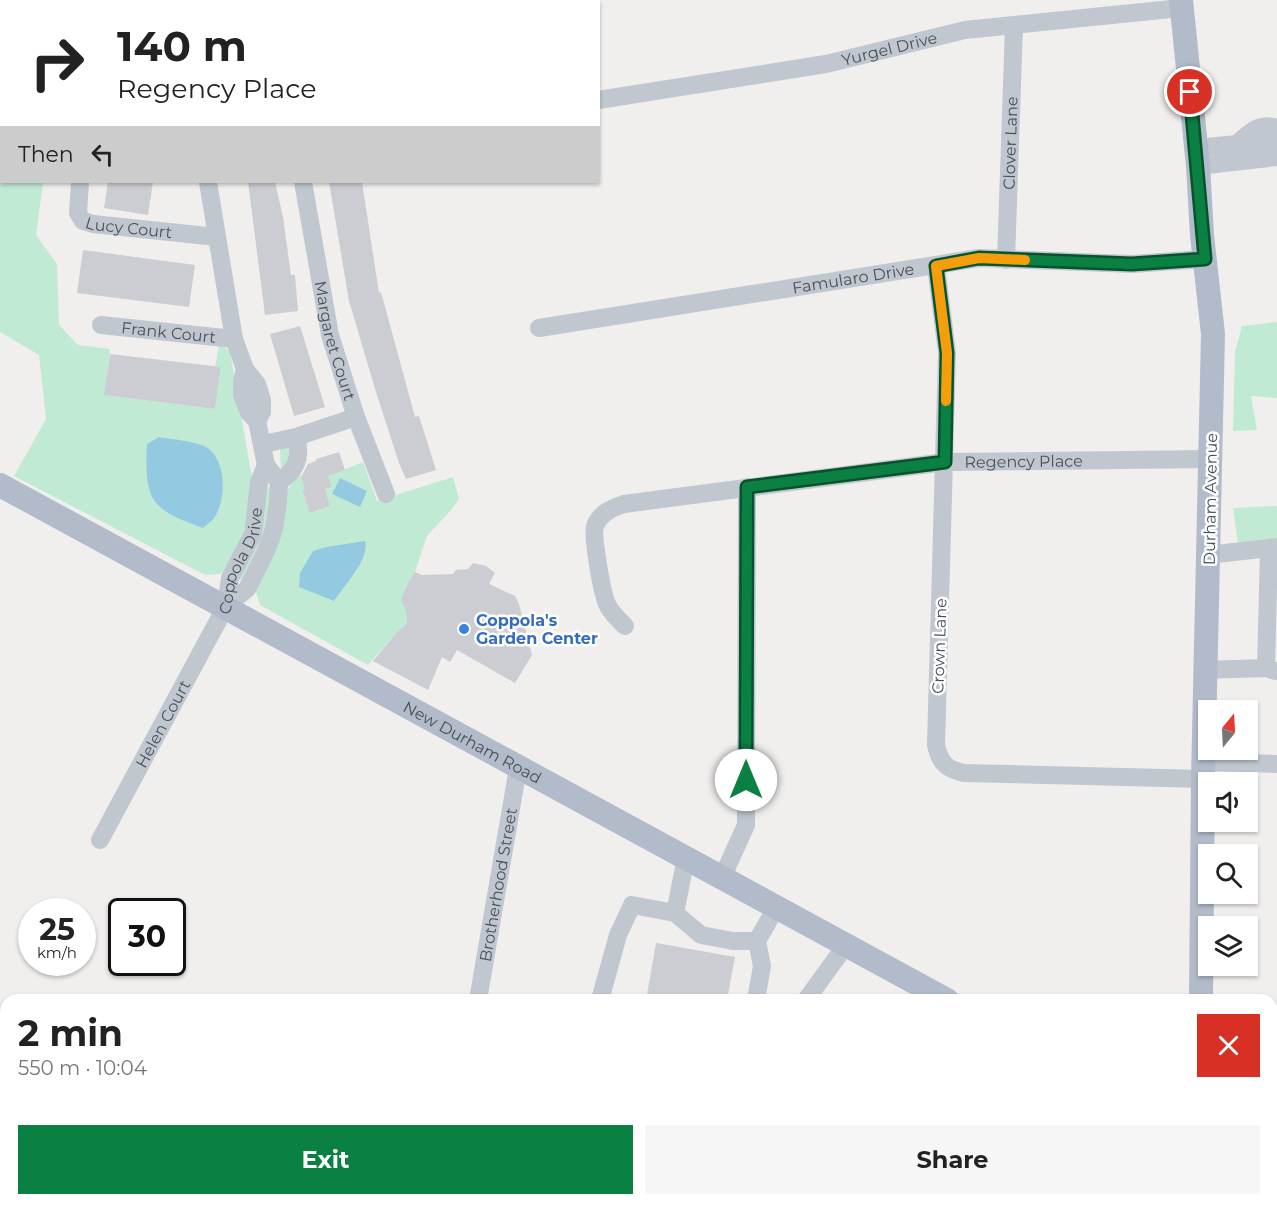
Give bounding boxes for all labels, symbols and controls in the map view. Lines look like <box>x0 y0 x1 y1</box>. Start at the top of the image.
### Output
text: 140 m <box>117 20 247 72</box>
icon: right <box>18 24 96 102</box>
street label: Yurgel Drive <box>840 28 939 70</box>
pin <box>1164 66 1215 117</box>
text: Regency Place <box>117 72 317 105</box>
icon: arrive <box>1173 75 1206 108</box>
street label: Clover Lane <box>999 96 1022 190</box>
icon: left <box>86 138 119 171</box>
text: Then <box>18 141 74 168</box>
street label: Lucy Court <box>83 213 174 242</box>
street label: Famularo Drive <box>791 259 915 298</box>
street label: Margaret Court <box>311 279 359 403</box>
street label: Frank Court <box>120 318 217 347</box>
street label: Durham Avenue <box>1200 433 1221 565</box>
street label: Regency Place <box>964 451 1083 472</box>
street label: Coppola Drive <box>214 506 266 618</box>
street label: Crown Lane <box>928 598 951 694</box>
place label: Coppola's Garden Center <box>476 611 598 648</box>
marker: Coppola's Garden Center <box>457 622 471 636</box>
street label: Helen Court <box>132 677 195 771</box>
street label: New Durham Road <box>400 697 545 788</box>
north arrow <box>1198 700 1258 760</box>
map controls <box>1198 700 1258 976</box>
position arrow <box>714 748 778 812</box>
button: sound <box>1198 772 1258 832</box>
street label: Brotherhood Street <box>476 806 521 963</box>
button: search <box>1198 844 1258 904</box>
speed limit sign: 30 <box>108 898 186 976</box>
text: 25 <box>39 911 75 948</box>
button: layers <box>1198 916 1258 976</box>
text: km/h <box>37 943 77 962</box>
text: 2 min <box>18 1011 123 1055</box>
button: close <box>1197 1014 1260 1077</box>
text: 550 m · 10:04 <box>18 1056 147 1080</box>
button: Exit <box>18 1125 633 1194</box>
button: Share <box>645 1125 1260 1194</box>

